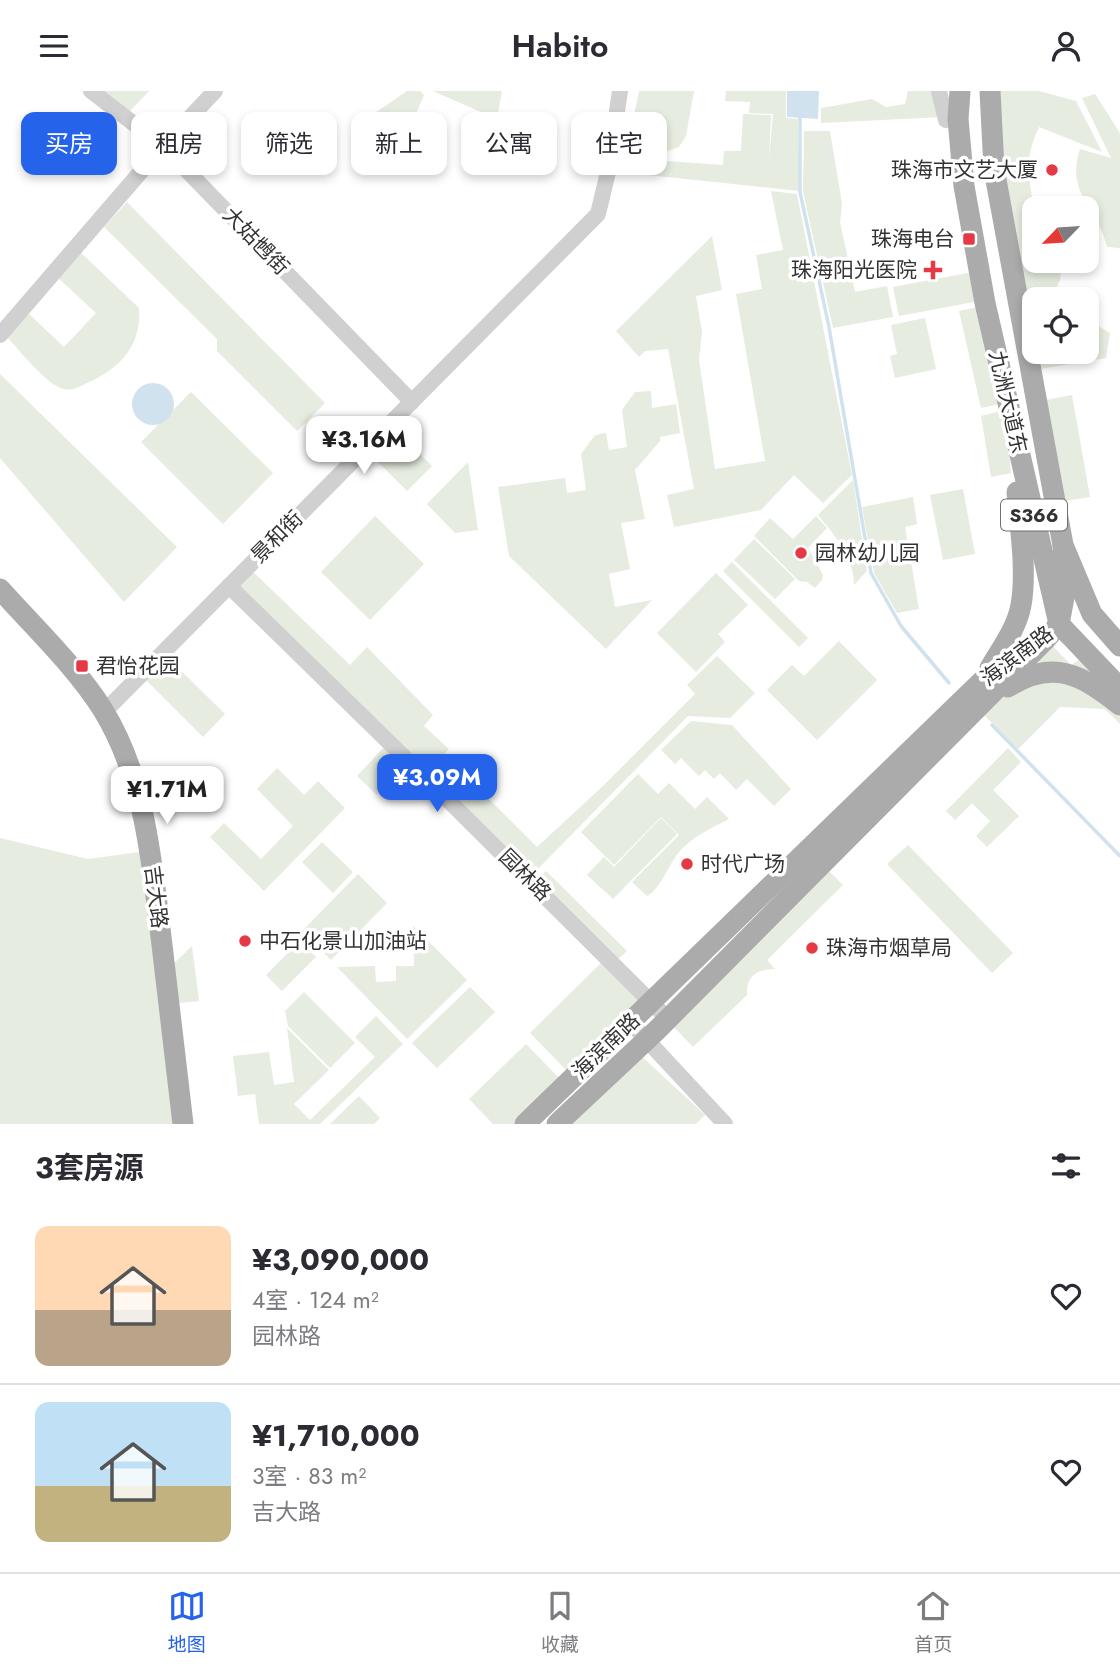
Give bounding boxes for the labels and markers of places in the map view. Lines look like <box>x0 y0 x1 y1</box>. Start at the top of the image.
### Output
place label: 珠海市文艺大厦 <box>891 155 1038 185</box>
marker: 珠海市文艺大厦 <box>1044 162 1060 178</box>
place label: 珠海电台 <box>871 224 955 254</box>
marker: 珠海电台 <box>961 231 977 247</box>
place label: 珠海阳光医院 <box>791 255 917 285</box>
marker: 珠海阳光医院 <box>923 260 943 280</box>
pin: ¥3.16M <box>307 417 421 476</box>
place label: 园林幼儿园 <box>815 538 920 568</box>
marker: 园林幼儿园 <box>793 545 809 561</box>
place label: 君怡花园 <box>96 651 180 681</box>
marker: 君怡花园 <box>74 658 90 674</box>
pin: ¥3.09M <box>380 755 494 814</box>
pin: ¥1.71M <box>110 767 224 826</box>
place label: 时代广场 <box>701 849 785 879</box>
marker: 时代广场 <box>679 856 695 872</box>
place label: 中石化景山加油站 <box>259 926 427 956</box>
marker: 中石化景山加油站 <box>237 933 253 949</box>
place label: 珠海市烟草局 <box>826 933 952 963</box>
marker: 珠海市烟草局 <box>804 940 820 956</box>

